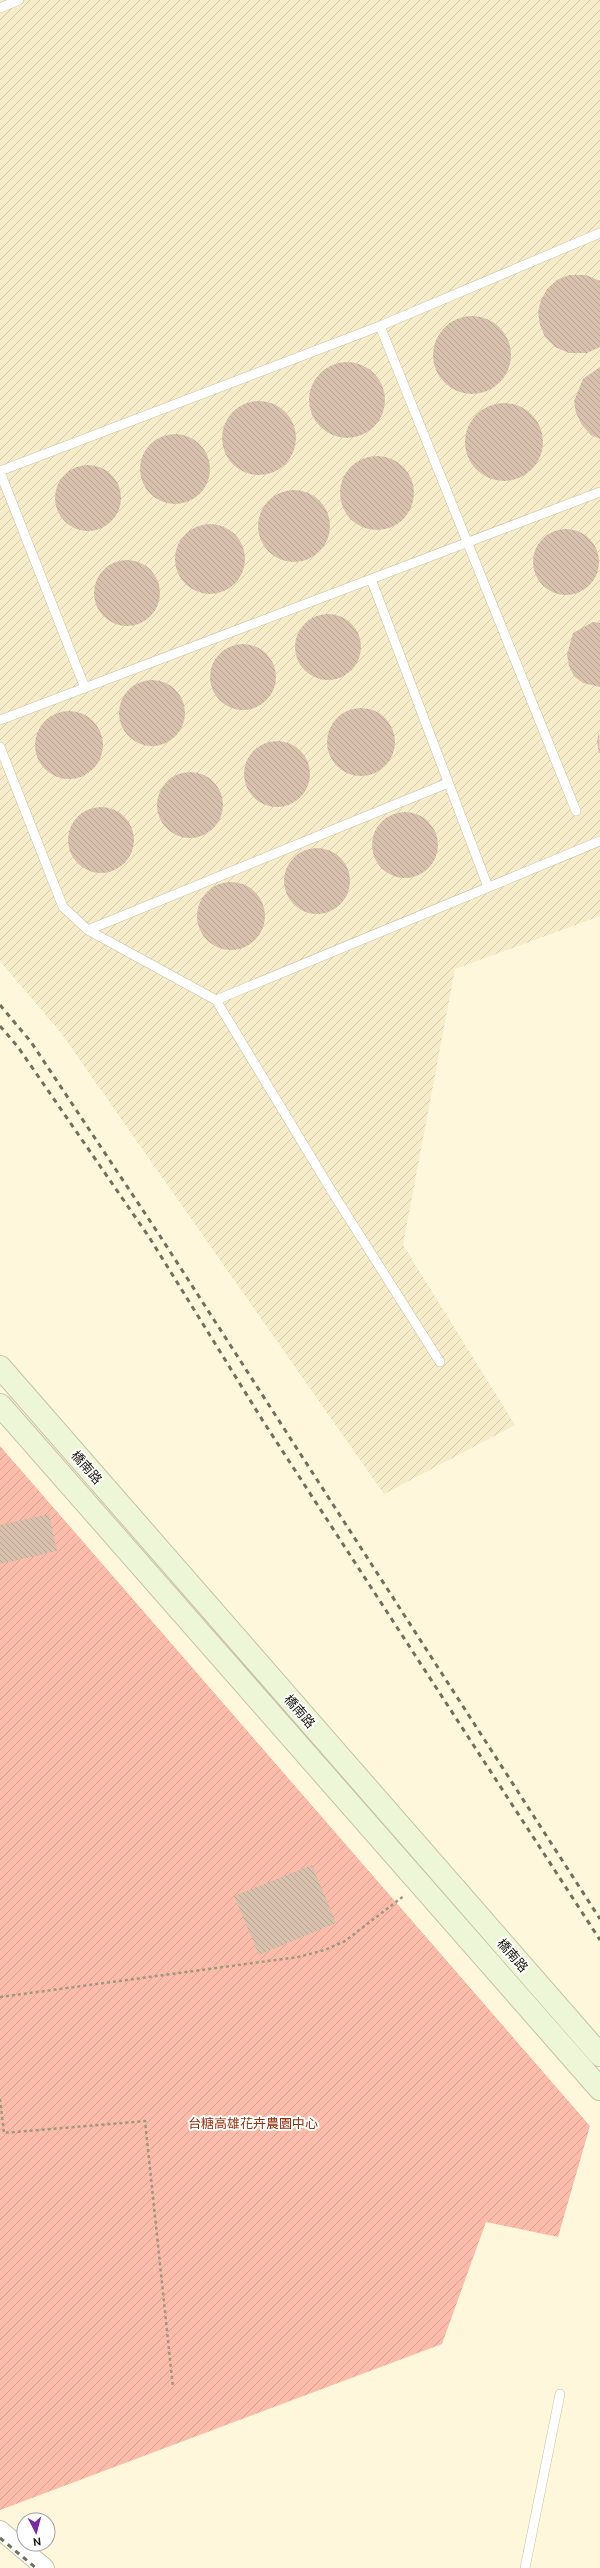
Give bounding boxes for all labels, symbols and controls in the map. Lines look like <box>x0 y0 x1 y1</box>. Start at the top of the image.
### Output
street label: 橋南路 <box>69 1448 105 1486</box>
street label: 橋南路 <box>282 1692 318 1730</box>
street label: 橋南路 <box>495 1936 531 1974</box>
park label: 台糖高雄花卉農園中心 <box>188 2116 318 2130</box>
north arrow <box>16 2512 56 2552</box>
text: N <box>32 2536 42 2548</box>

